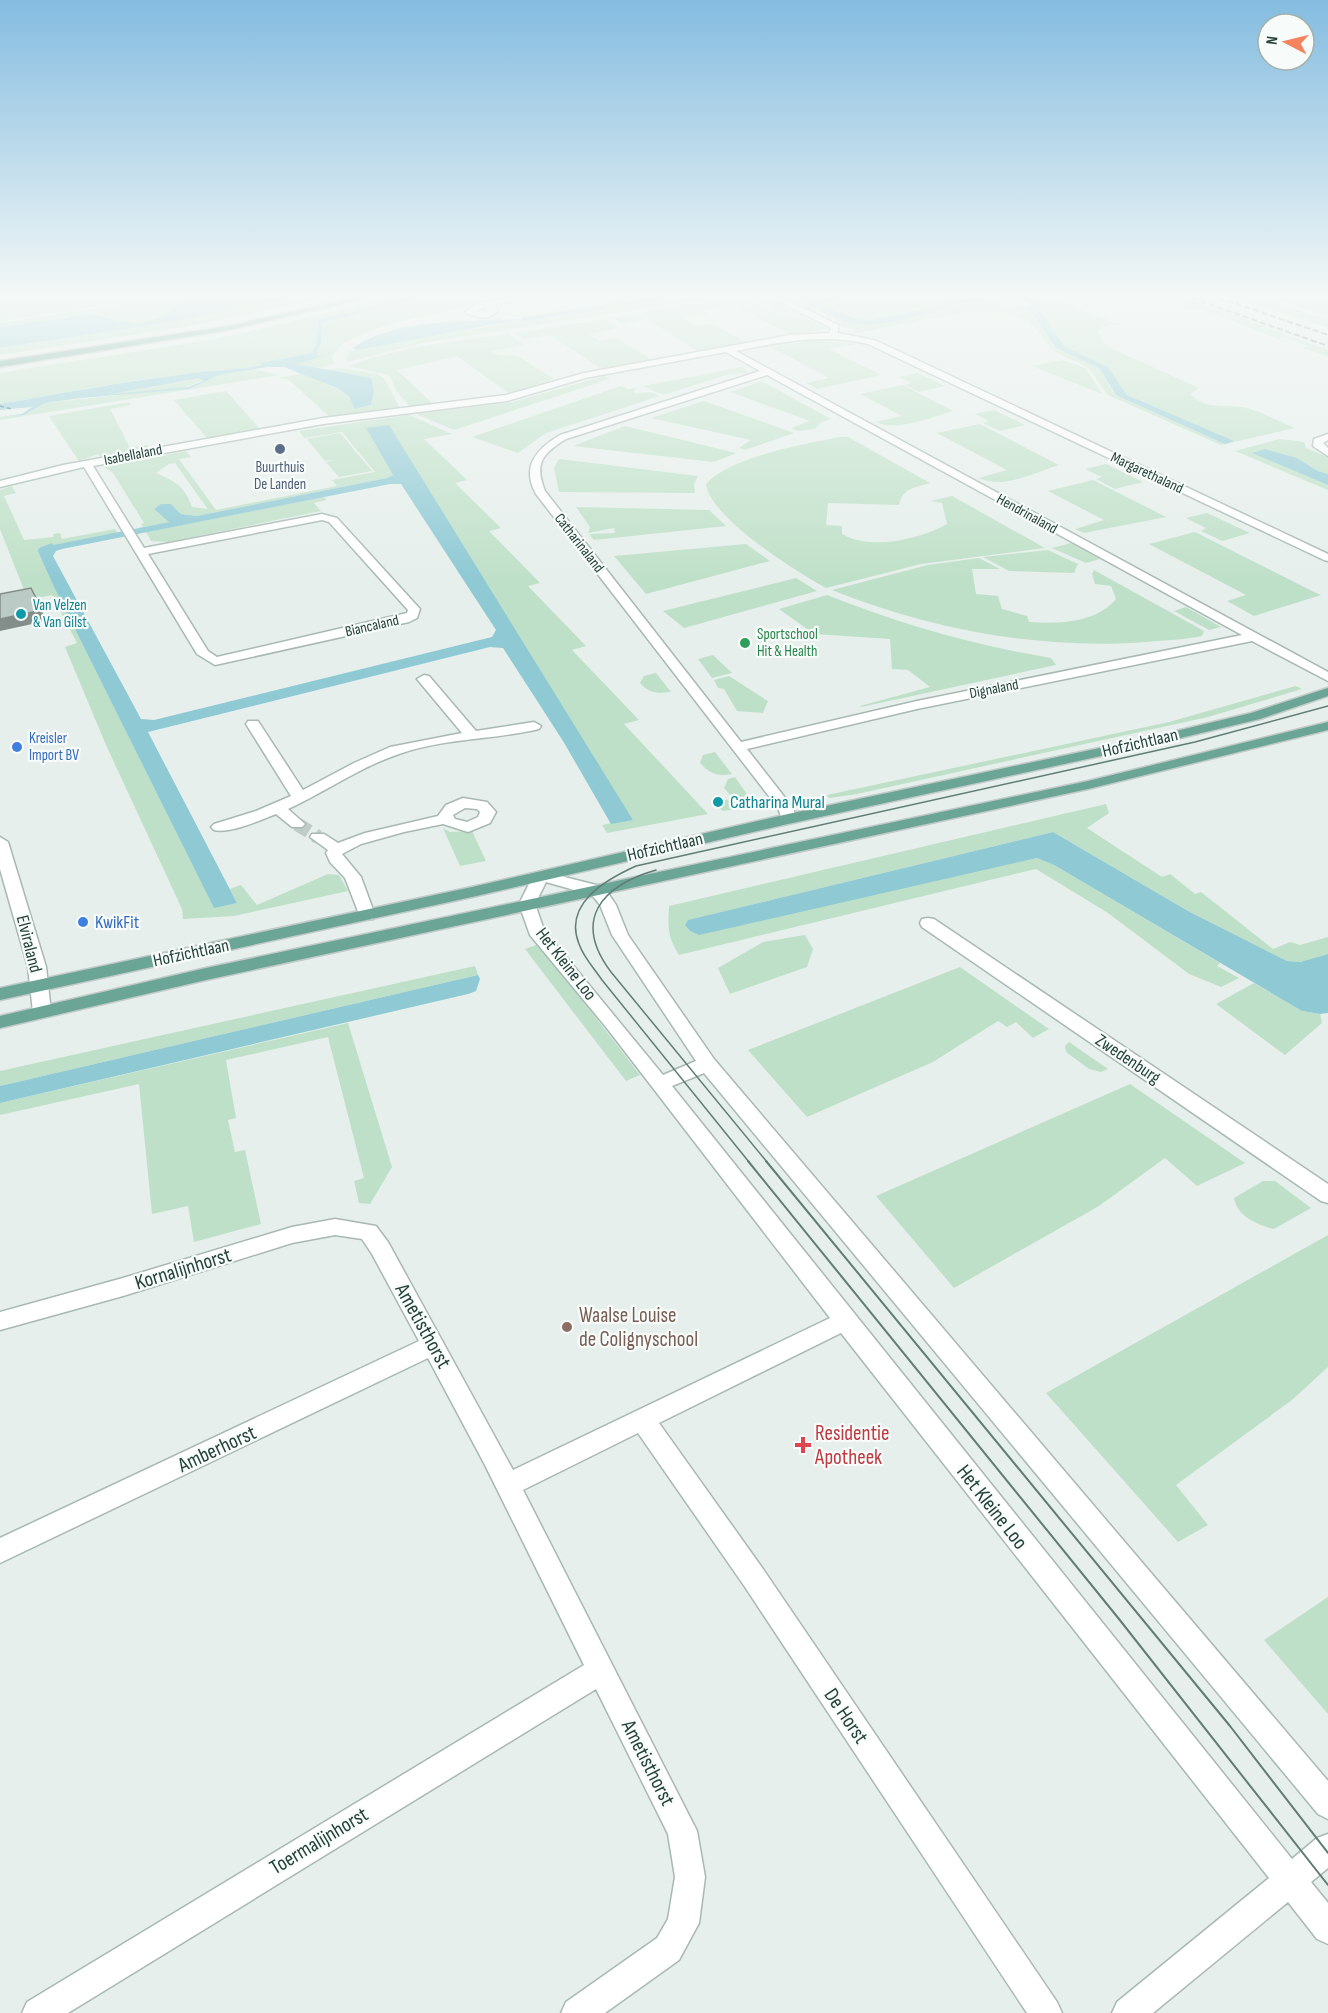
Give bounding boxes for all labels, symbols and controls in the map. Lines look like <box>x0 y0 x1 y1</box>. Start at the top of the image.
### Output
north arrow <box>1256 12 1316 72</box>
text: N <box>1263 35 1283 46</box>
street label: Isabellaland <box>102 440 164 470</box>
marker: Buurthuis De Landen <box>273 442 287 456</box>
street label: Margarethaland <box>1108 448 1186 498</box>
place label: Buurthuis De Landen <box>254 458 306 494</box>
street label: Hendrinaland <box>993 489 1061 539</box>
street label: Catharinaland <box>550 510 608 576</box>
place label: Van Velzen & Van Gilst <box>33 596 87 632</box>
marker: Van Velzen & Van Gilst <box>14 607 28 621</box>
street label: Biancaland <box>343 611 401 641</box>
place label: Sportschool Hit & Health <box>757 625 818 661</box>
marker: Sportschool Hit & Health <box>738 636 752 650</box>
street label: Dignaland <box>968 675 1020 703</box>
street label: Hofzichtlaan <box>1100 724 1180 762</box>
place label: Kreisler Import BV <box>29 729 79 765</box>
marker: Kreisler Import BV <box>10 740 24 754</box>
place label: Catharina Mural <box>730 792 825 813</box>
marker: Catharina Mural <box>711 795 725 809</box>
street label: Hofzichtlaan <box>625 828 705 866</box>
place label: KwikFit <box>95 912 140 933</box>
street label: Elviraland <box>12 913 46 975</box>
marker: KwikFit <box>76 915 90 929</box>
street label: Het Kleine Loo <box>531 924 601 1004</box>
street label: Hofzichtlaan <box>151 935 231 971</box>
street label: Zwedenburg <box>1092 1030 1164 1088</box>
street label: Kornalijnhorst <box>132 1243 234 1295</box>
street label: Ametisthorst <box>389 1278 456 1373</box>
place label: Waalse Louise de Colignyschool <box>579 1303 698 1352</box>
marker: Waalse Louise de Colignyschool <box>560 1320 574 1334</box>
street label: Amberhorst <box>173 1420 260 1478</box>
place label: Residentie Apotheek <box>814 1421 889 1470</box>
marker: Residentie Apotheek <box>796 1438 810 1452</box>
street label: Het Kleine Loo <box>951 1460 1033 1554</box>
street label: De Horst <box>819 1684 873 1748</box>
street label: Ametisthorst <box>615 1715 680 1810</box>
street label: Toermalijnhorst <box>265 1802 373 1880</box>

